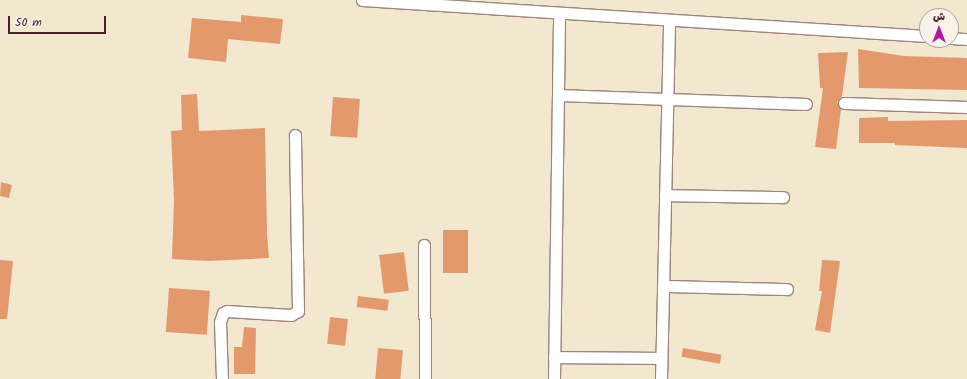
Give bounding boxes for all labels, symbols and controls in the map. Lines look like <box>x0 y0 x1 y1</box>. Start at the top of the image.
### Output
scale bar <box>10 8 108 34</box>
north arrow <box>919 8 959 48</box>
text: ش <box>933 8 945 26</box>
text: 50 m <box>15 13 42 32</box>

